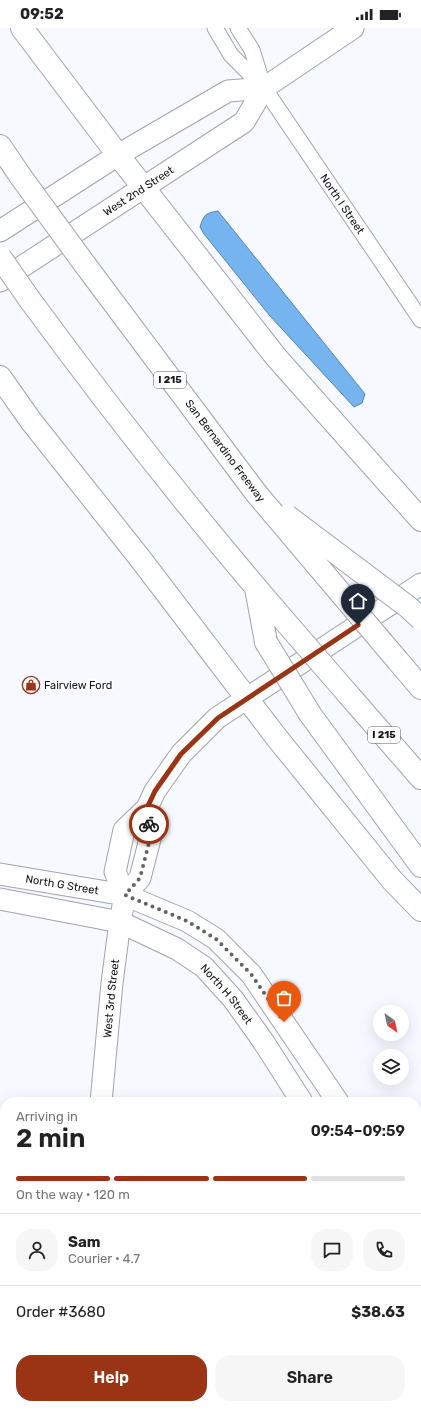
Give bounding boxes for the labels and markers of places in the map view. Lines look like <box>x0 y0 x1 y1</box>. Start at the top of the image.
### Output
pin <box>341 584 375 625</box>
shop icon: Fairview Ford <box>21 675 41 695</box>
place label: Fairview Ford <box>44 679 112 692</box>
pin <box>267 981 301 1022</box>

